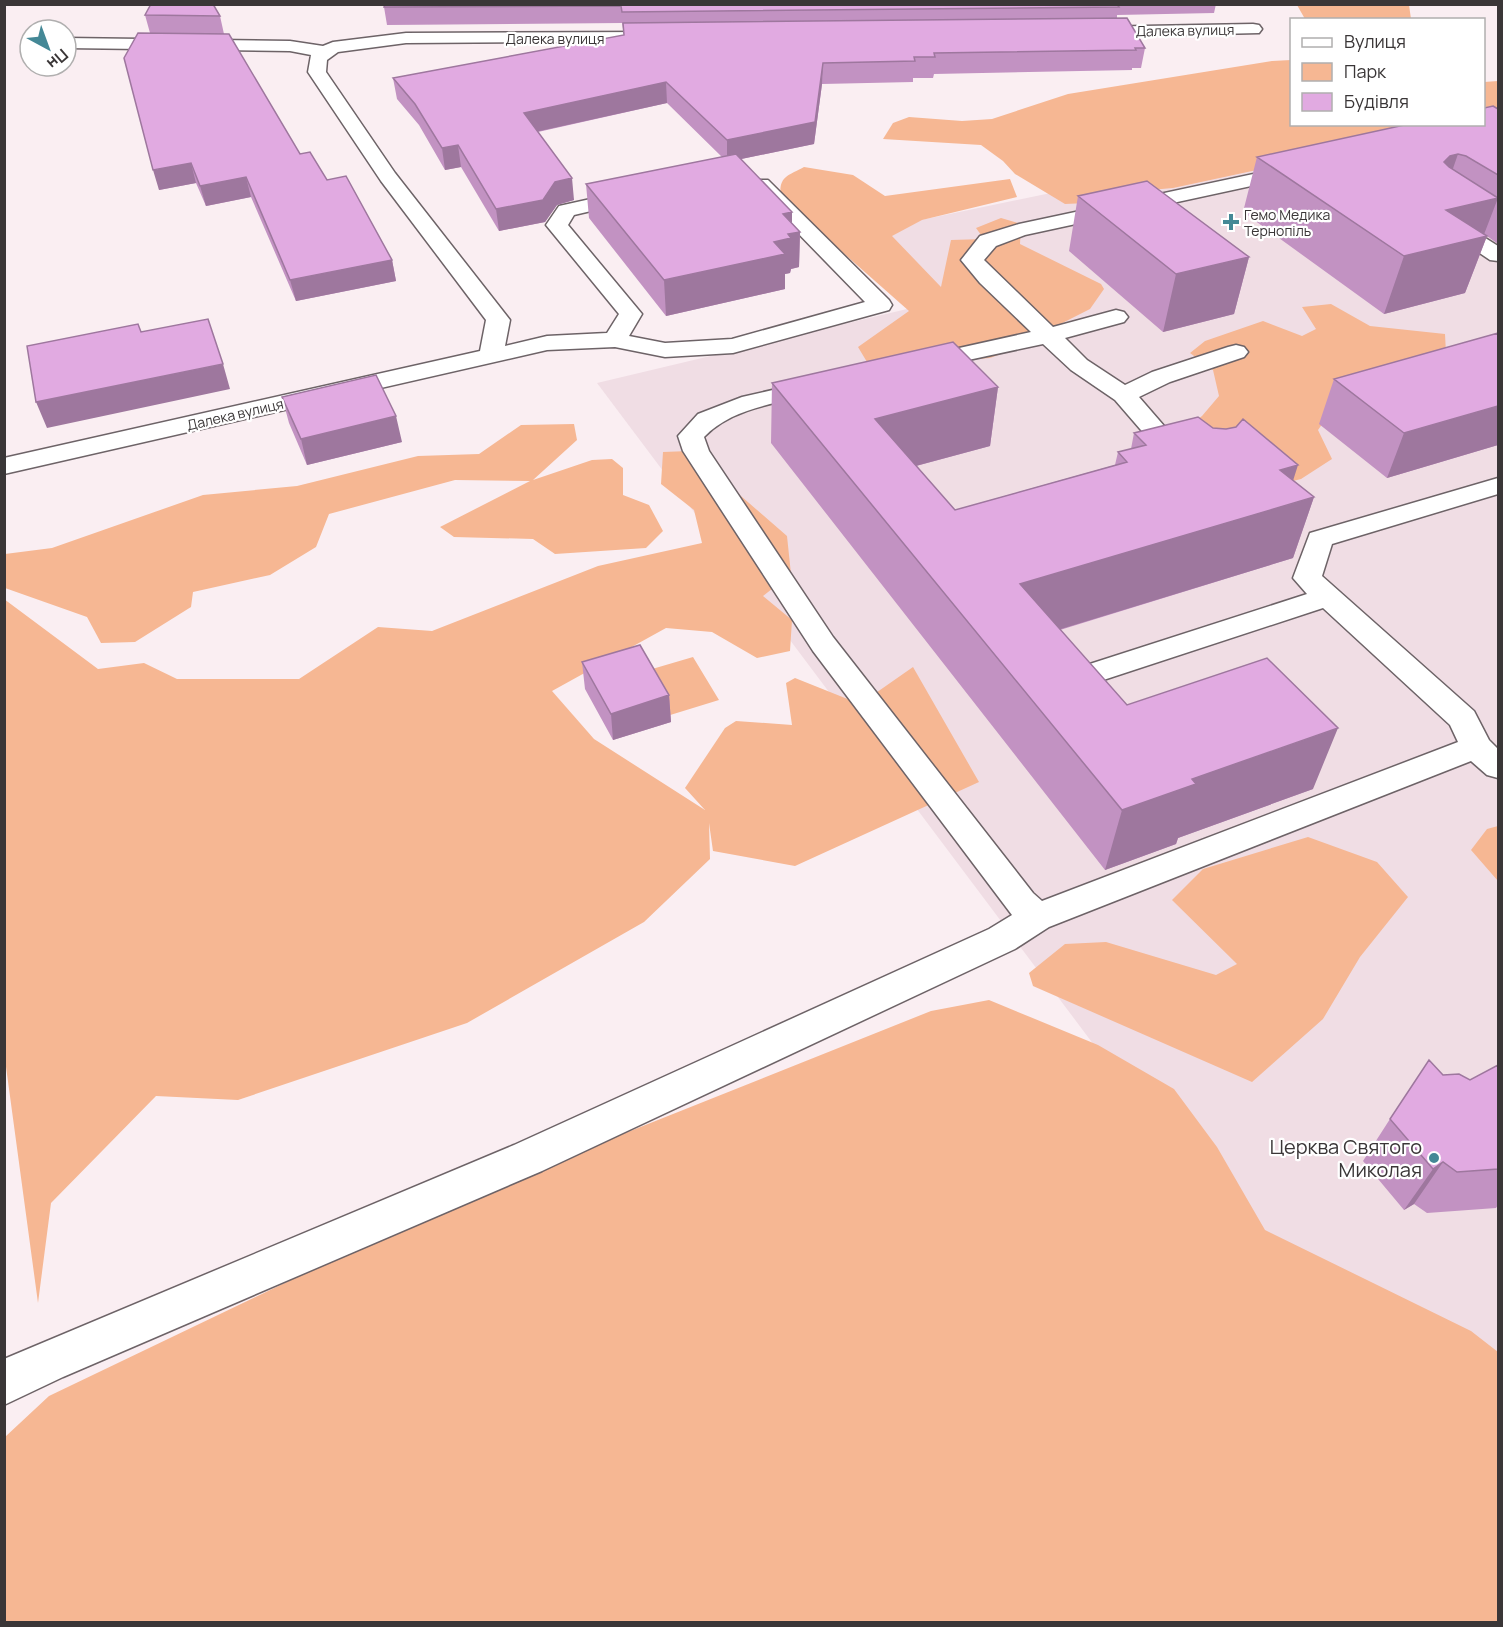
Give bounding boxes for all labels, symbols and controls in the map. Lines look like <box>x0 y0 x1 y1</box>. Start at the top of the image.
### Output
north arrow <box>18 18 78 78</box>
legend <box>1290 18 1485 126</box>
street label: Далека вулиця <box>1135 20 1235 40</box>
street label: Далека вулиця <box>506 29 604 48</box>
text: Вулиця <box>1344 29 1406 53</box>
text: Пн <box>42 44 73 75</box>
text: Парк <box>1344 59 1387 83</box>
text: Будівля <box>1344 89 1409 113</box>
place label: Гемо Медика Тернопіль <box>1244 205 1330 240</box>
marker: Гемо Медика Тернопіль <box>1222 213 1240 231</box>
street label: Далека вулиця <box>185 394 285 434</box>
place label: Церква Святого Миколая <box>1270 1133 1422 1183</box>
marker: Церква Святого Миколая <box>1427 1151 1441 1165</box>

